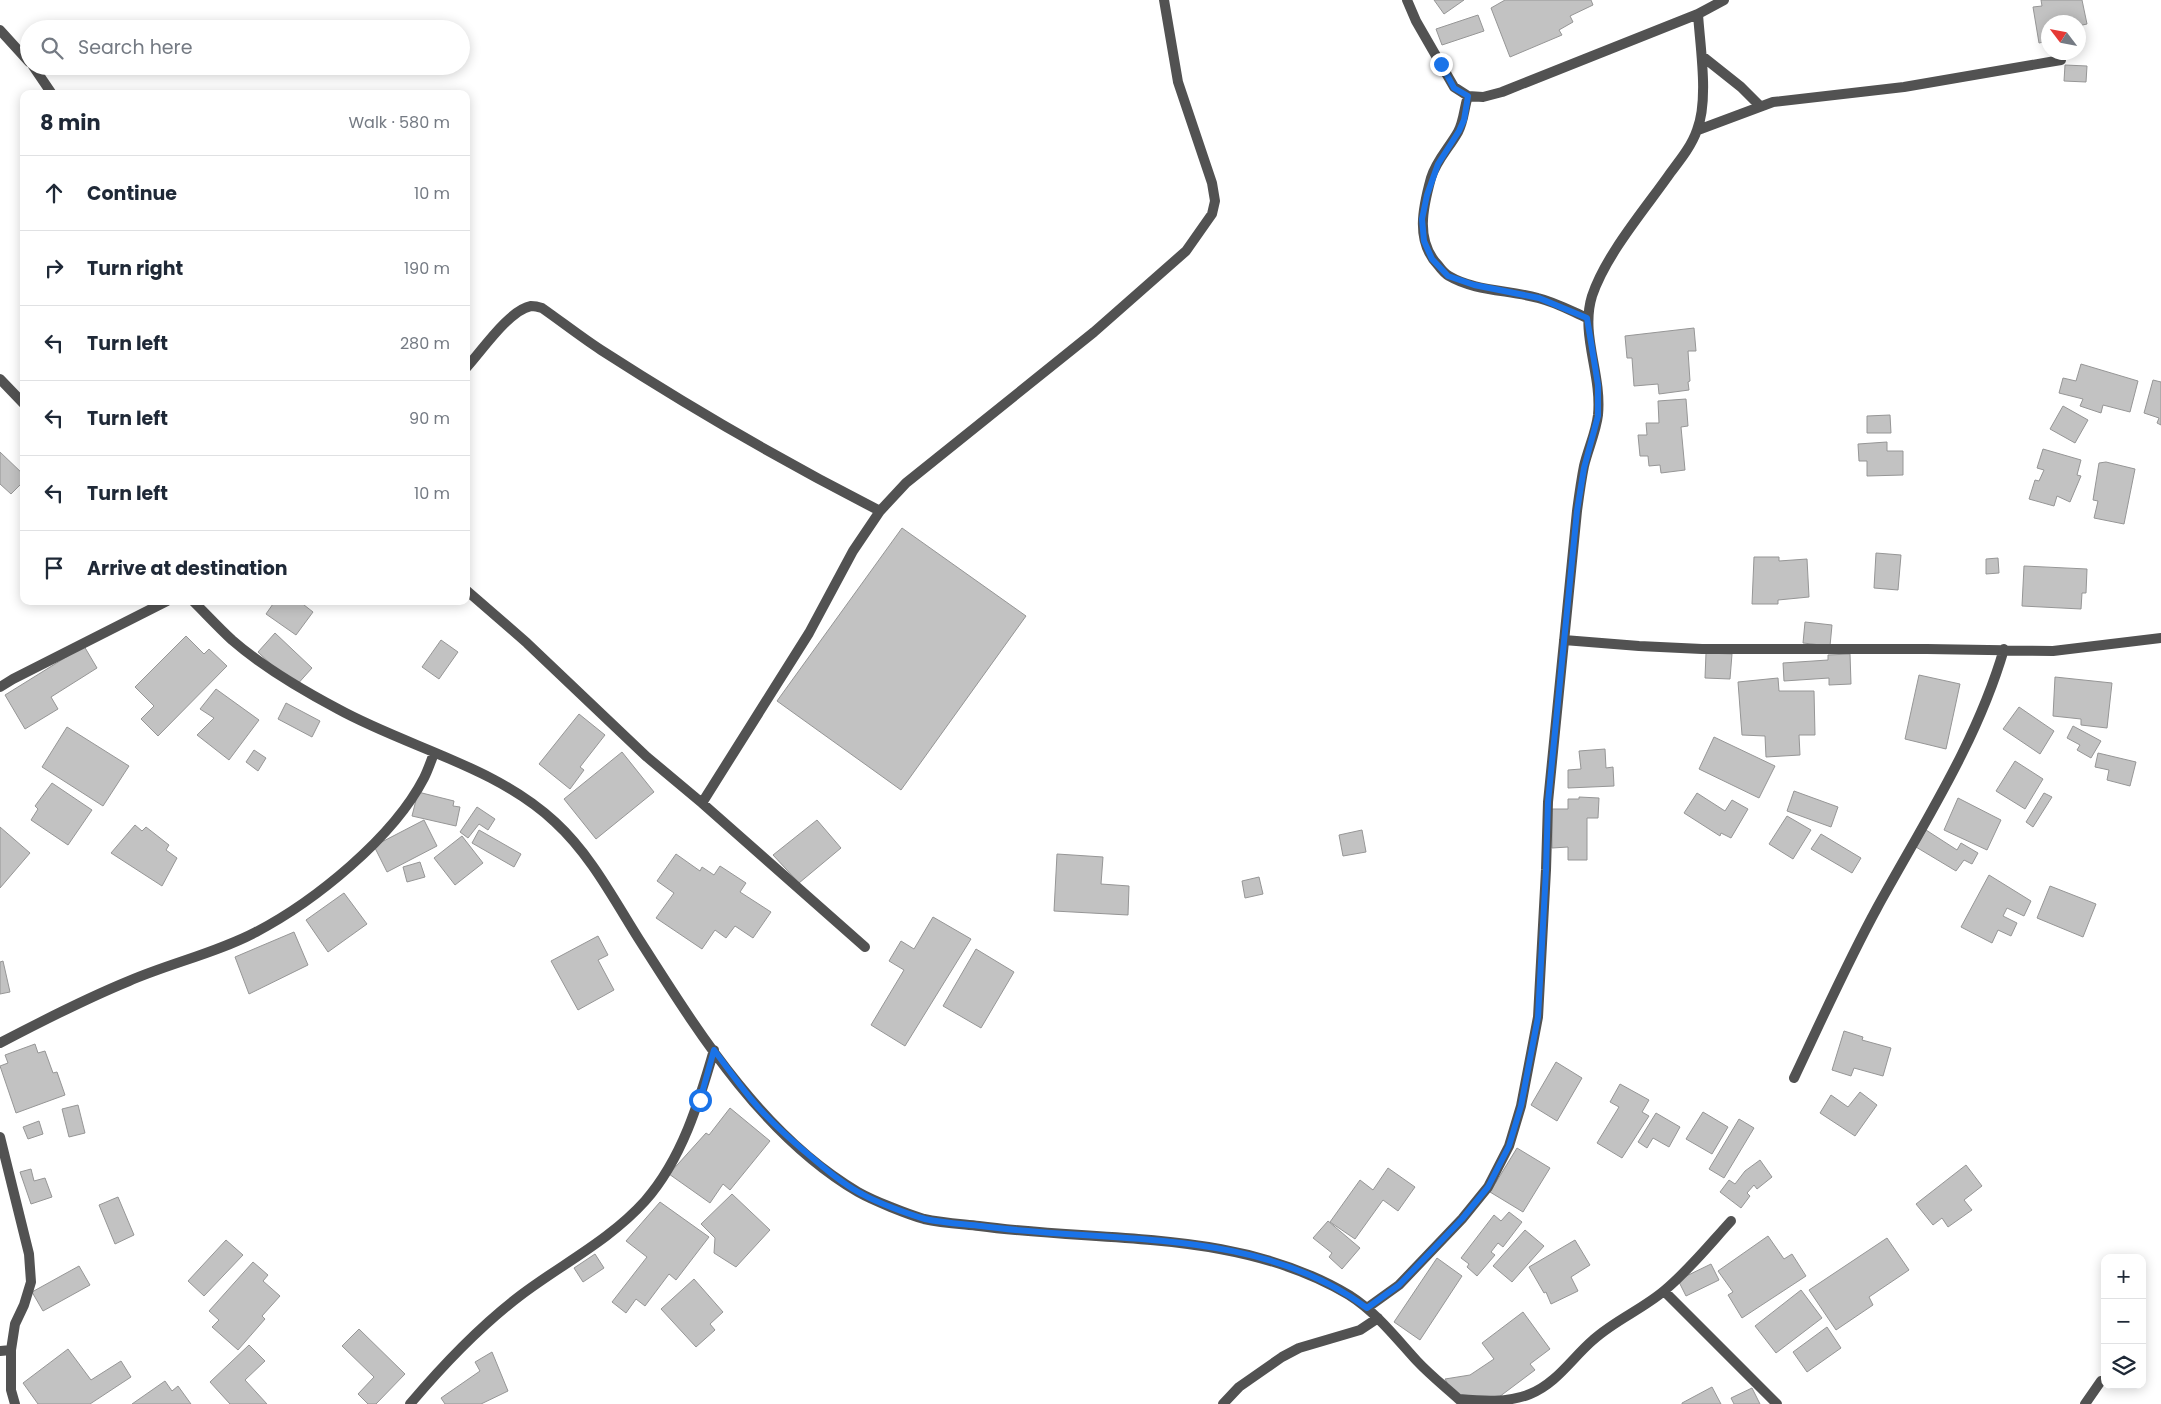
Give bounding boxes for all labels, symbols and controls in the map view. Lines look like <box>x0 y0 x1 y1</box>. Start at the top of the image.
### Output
north arrow <box>2041 15 2086 60</box>
search box <box>20 20 470 75</box>
icon: search <box>38 34 66 62</box>
text: Search here <box>78 34 192 61</box>
route end <box>1430 53 1453 76</box>
text: 8 min <box>40 108 101 137</box>
text: Walk · 580 m <box>349 111 450 134</box>
icon: ahead <box>40 179 68 207</box>
text: Continue <box>87 180 177 207</box>
text: 10 m <box>414 182 450 205</box>
icon: right <box>40 254 68 282</box>
text: Turn right <box>87 255 183 282</box>
text: 190 m <box>404 257 450 280</box>
icon: left <box>40 329 68 357</box>
text: Turn left <box>87 330 168 357</box>
text: 280 m <box>400 332 450 355</box>
icon: left <box>40 404 68 432</box>
text: Turn left <box>87 405 168 432</box>
text: 90 m <box>409 407 450 430</box>
icon: left <box>40 479 68 507</box>
text: Turn left <box>87 480 168 507</box>
text: 10 m <box>414 482 450 505</box>
icon: arrive <box>40 554 68 582</box>
text: Arrive at destination <box>87 555 288 582</box>
route start <box>689 1089 712 1112</box>
map controls <box>2101 1254 2146 1389</box>
button: + <box>2101 1254 2146 1299</box>
button: − <box>2101 1299 2146 1344</box>
button: layers <box>2101 1344 2146 1389</box>

